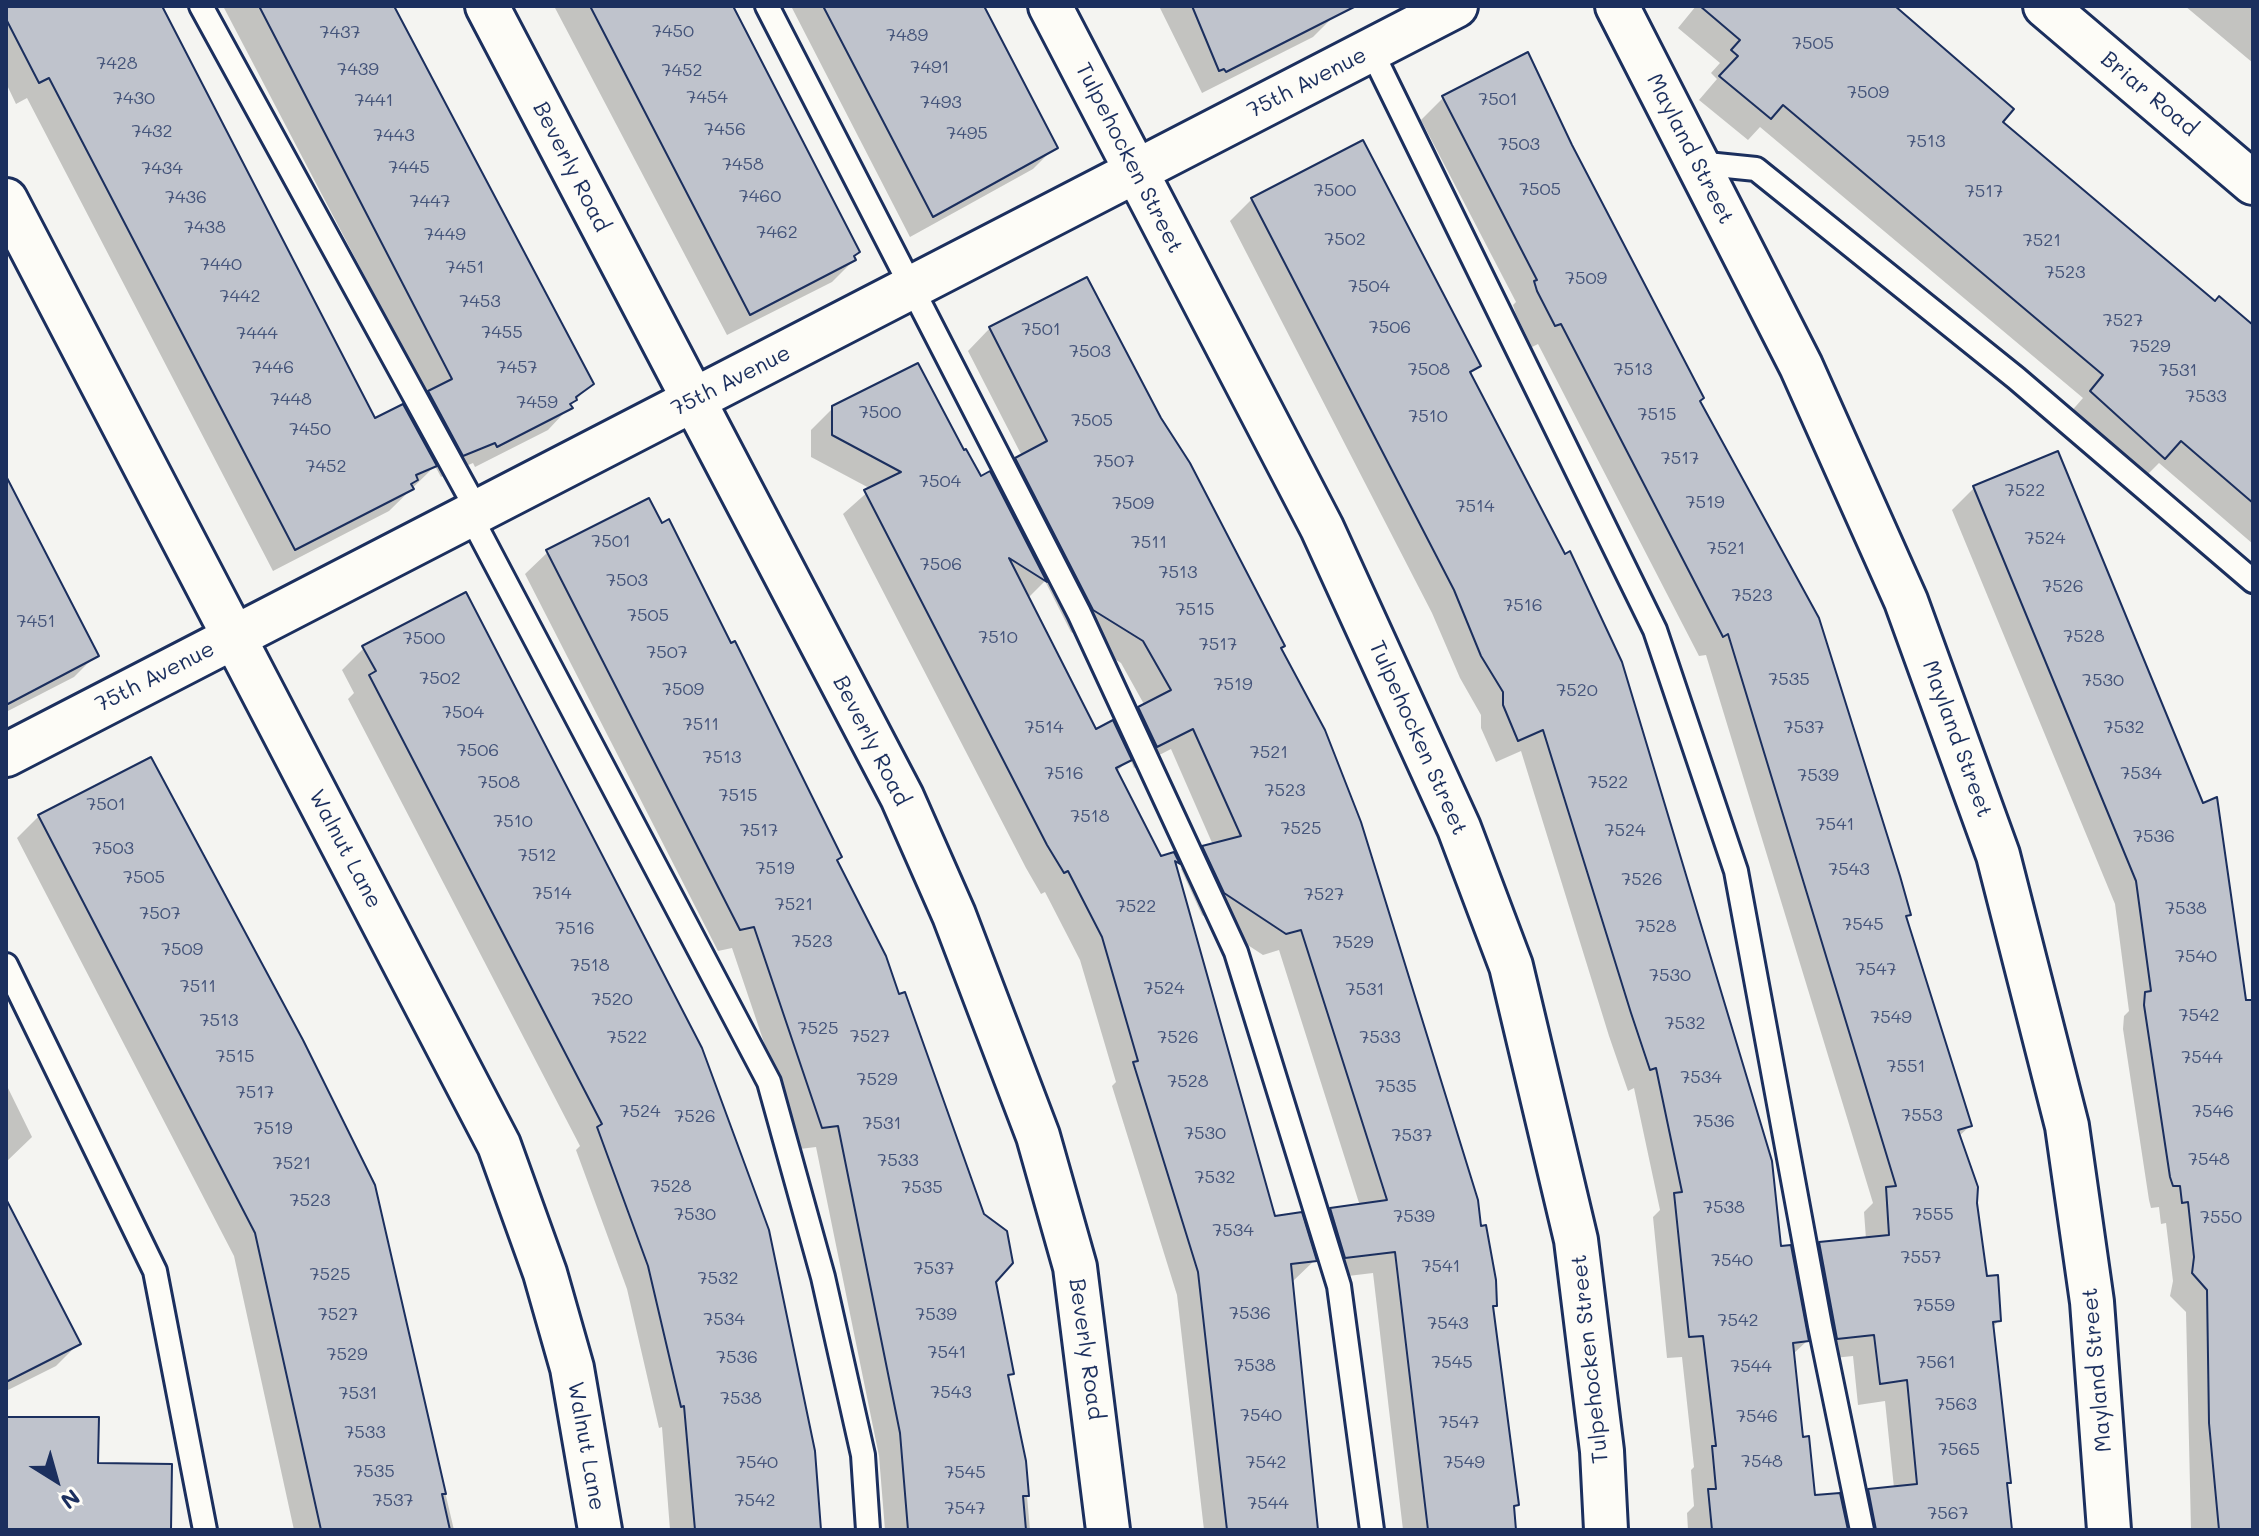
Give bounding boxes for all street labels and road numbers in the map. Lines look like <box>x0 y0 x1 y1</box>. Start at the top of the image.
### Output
street label: 75th Avenue <box>1243 42 1371 124</box>
street label: Briar Road <box>2095 46 2203 142</box>
street label: Tulpehocken Street <box>1070 58 1188 258</box>
street label: Mayland Street <box>1641 69 1739 229</box>
street label: Beverly Road <box>527 98 615 236</box>
street label: 75th Avenue <box>667 340 795 422</box>
street label: 75th Avenue <box>91 636 219 718</box>
street label: Tulpehocken Street <box>1363 637 1473 839</box>
street label: Mayland Street <box>1916 657 1998 821</box>
street label: Beverly Road <box>827 672 915 810</box>
street label: Walnut Lane <box>303 785 387 913</box>
street label: Tulpehocken Street <box>1566 1253 1614 1465</box>
street label: Beverly Road <box>1063 1277 1109 1421</box>
street label: Mayland Street <box>2077 1287 2117 1453</box>
street label: Walnut Lane <box>562 1379 610 1513</box>

